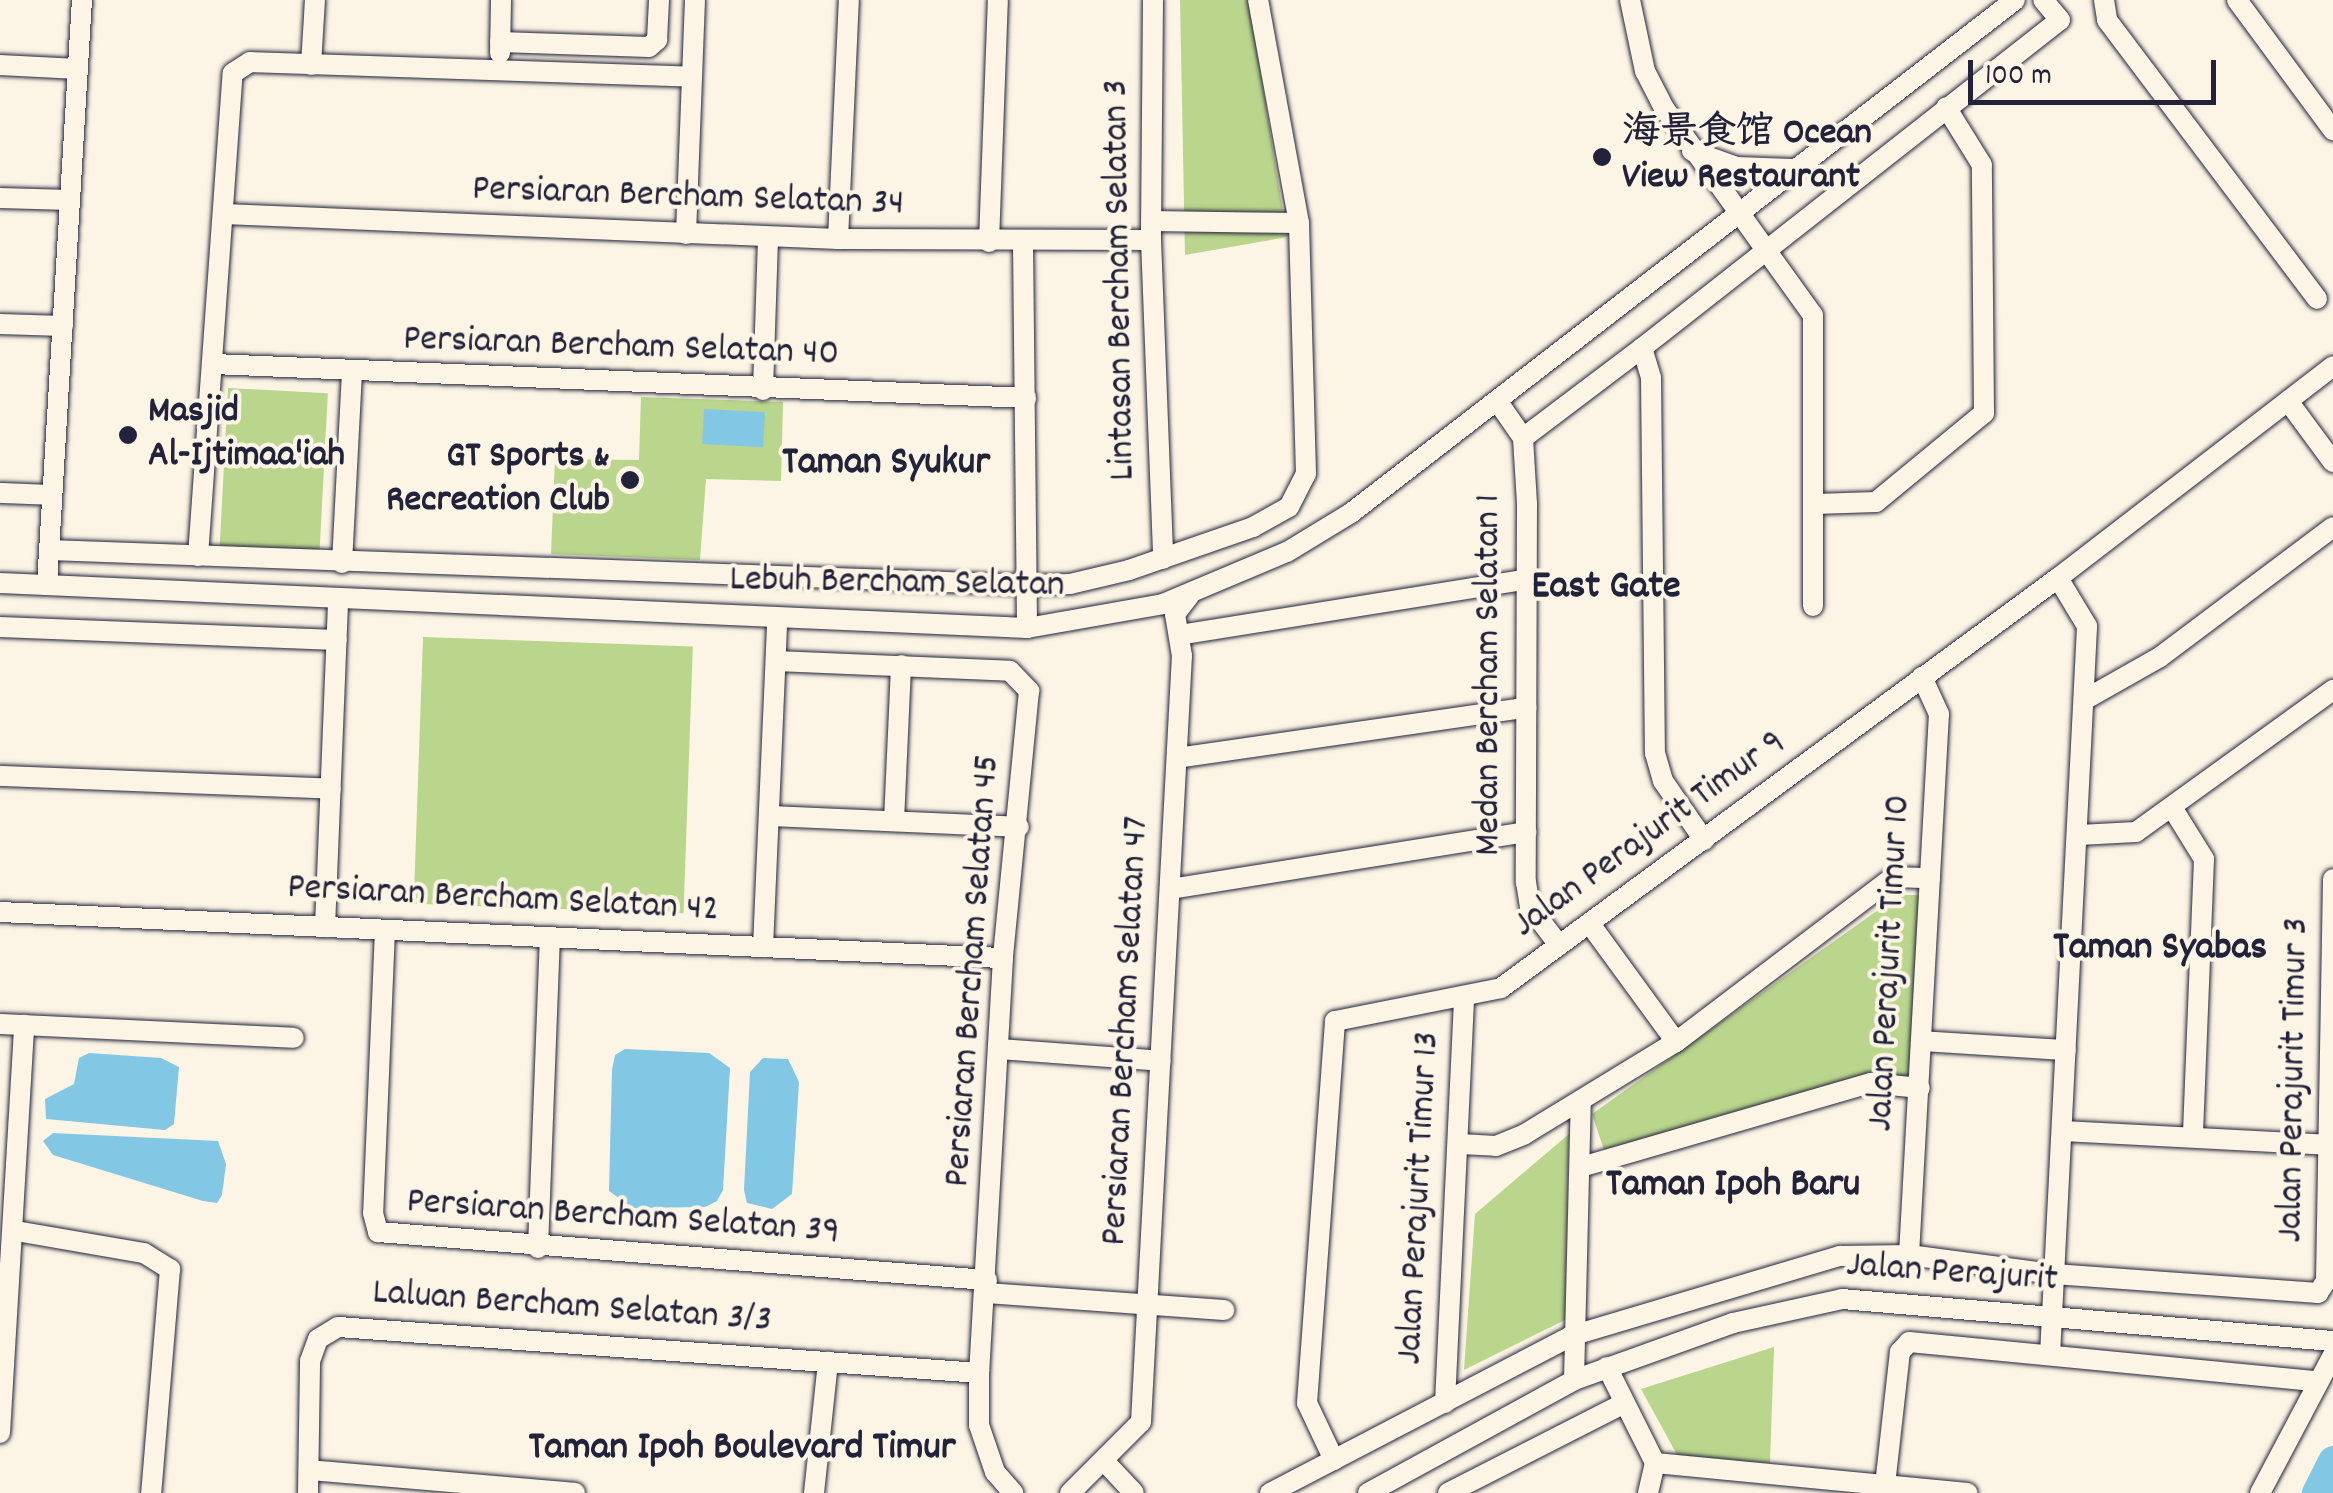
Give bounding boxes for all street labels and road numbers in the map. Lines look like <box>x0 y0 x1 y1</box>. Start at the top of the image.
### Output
street label: Lintasan Bercham Selatan 3 <box>1095 79 1147 481</box>
street label: Persiaran Bercham Selatan 34 <box>471 168 905 228</box>
street label: Persiaran Bercham Selatan 40 <box>402 318 840 378</box>
street label: Medan Bercham Selatan 1 <box>1467 494 1513 856</box>
street label: Lebuh Bercham Selatan <box>729 558 1065 610</box>
street label: Jalan Perajurit Timur 9 <box>1505 721 1795 949</box>
street label: Persiaran Bercham Selatan 45 <box>936 753 1012 1189</box>
street label: Jalan Perajurit Timur 10 <box>1859 793 1923 1133</box>
street label: Persiaran Bercham Selatan 47 <box>1093 815 1161 1247</box>
street label: Persiaran Bercham Selatan 42 <box>286 866 720 934</box>
street label: Jalan Perajurit Timur 3 <box>2269 917 2321 1243</box>
street label: Jalan Perajurit Timur 13 <box>1389 1030 1451 1366</box>
street label: Persiaran Bercham Selatan 39 <box>405 1180 841 1256</box>
street label: Jalan Perajurit <box>1845 1244 2059 1304</box>
street label: Laluan Bercham Selatan 3/3 <box>371 1271 773 1345</box>

